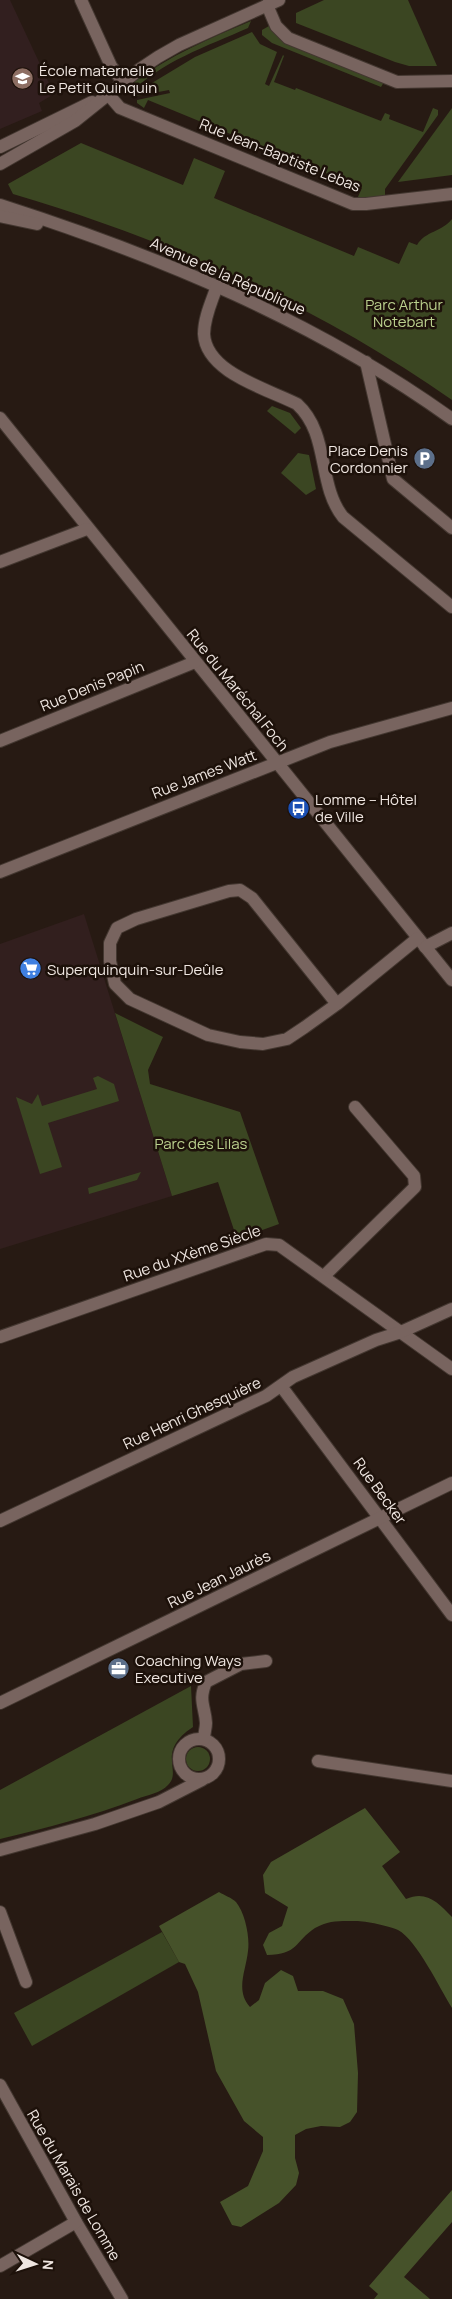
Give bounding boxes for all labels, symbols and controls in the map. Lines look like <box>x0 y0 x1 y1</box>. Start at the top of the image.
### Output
place label: École maternelle Le Petit Quinquin <box>39 60 157 98</box>
school or university icon: École maternelle Le Petit Quinquin <box>11 67 35 91</box>
street label: Rue Jean-Baptiste Lebas <box>196 113 364 197</box>
street label: Avenue de la République <box>147 232 309 320</box>
park label: Parc Arthur Notebart <box>365 294 443 332</box>
place label: Place Denis Cordonnier <box>328 440 409 478</box>
parking icon: Place Denis Cordonnier <box>412 447 436 471</box>
street label: Rue du Maréchal Foch <box>182 625 294 756</box>
street label: Rue Denis Papin <box>37 656 147 716</box>
street label: Rue James Watt <box>149 744 259 804</box>
place label: Lomme – Hôtel de Ville <box>315 789 417 827</box>
bus stop icon: Lomme – Hôtel de Ville <box>287 796 311 820</box>
supermarket icon: Superquinquin-sur-Deûle <box>19 957 43 981</box>
place label: Superquinquin-sur-Deûle <box>47 959 224 980</box>
park label: Parc des Lilas <box>154 1133 248 1154</box>
street label: Rue du XXème Siècle <box>121 1220 264 1286</box>
street label: Rue Henri Ghesquière <box>120 1372 265 1454</box>
street label: Rue Becker <box>349 1453 412 1529</box>
street label: Rue Jean Jaurès <box>164 1545 274 1613</box>
place label: Coaching Ways Executive <box>135 1650 242 1688</box>
office icon: Coaching Ways Executive <box>107 1657 131 1681</box>
street label: Rue du Marais de Lomme <box>22 2106 126 2265</box>
north arrow <box>10 2239 60 2289</box>
text: N <box>39 2259 58 2271</box>

